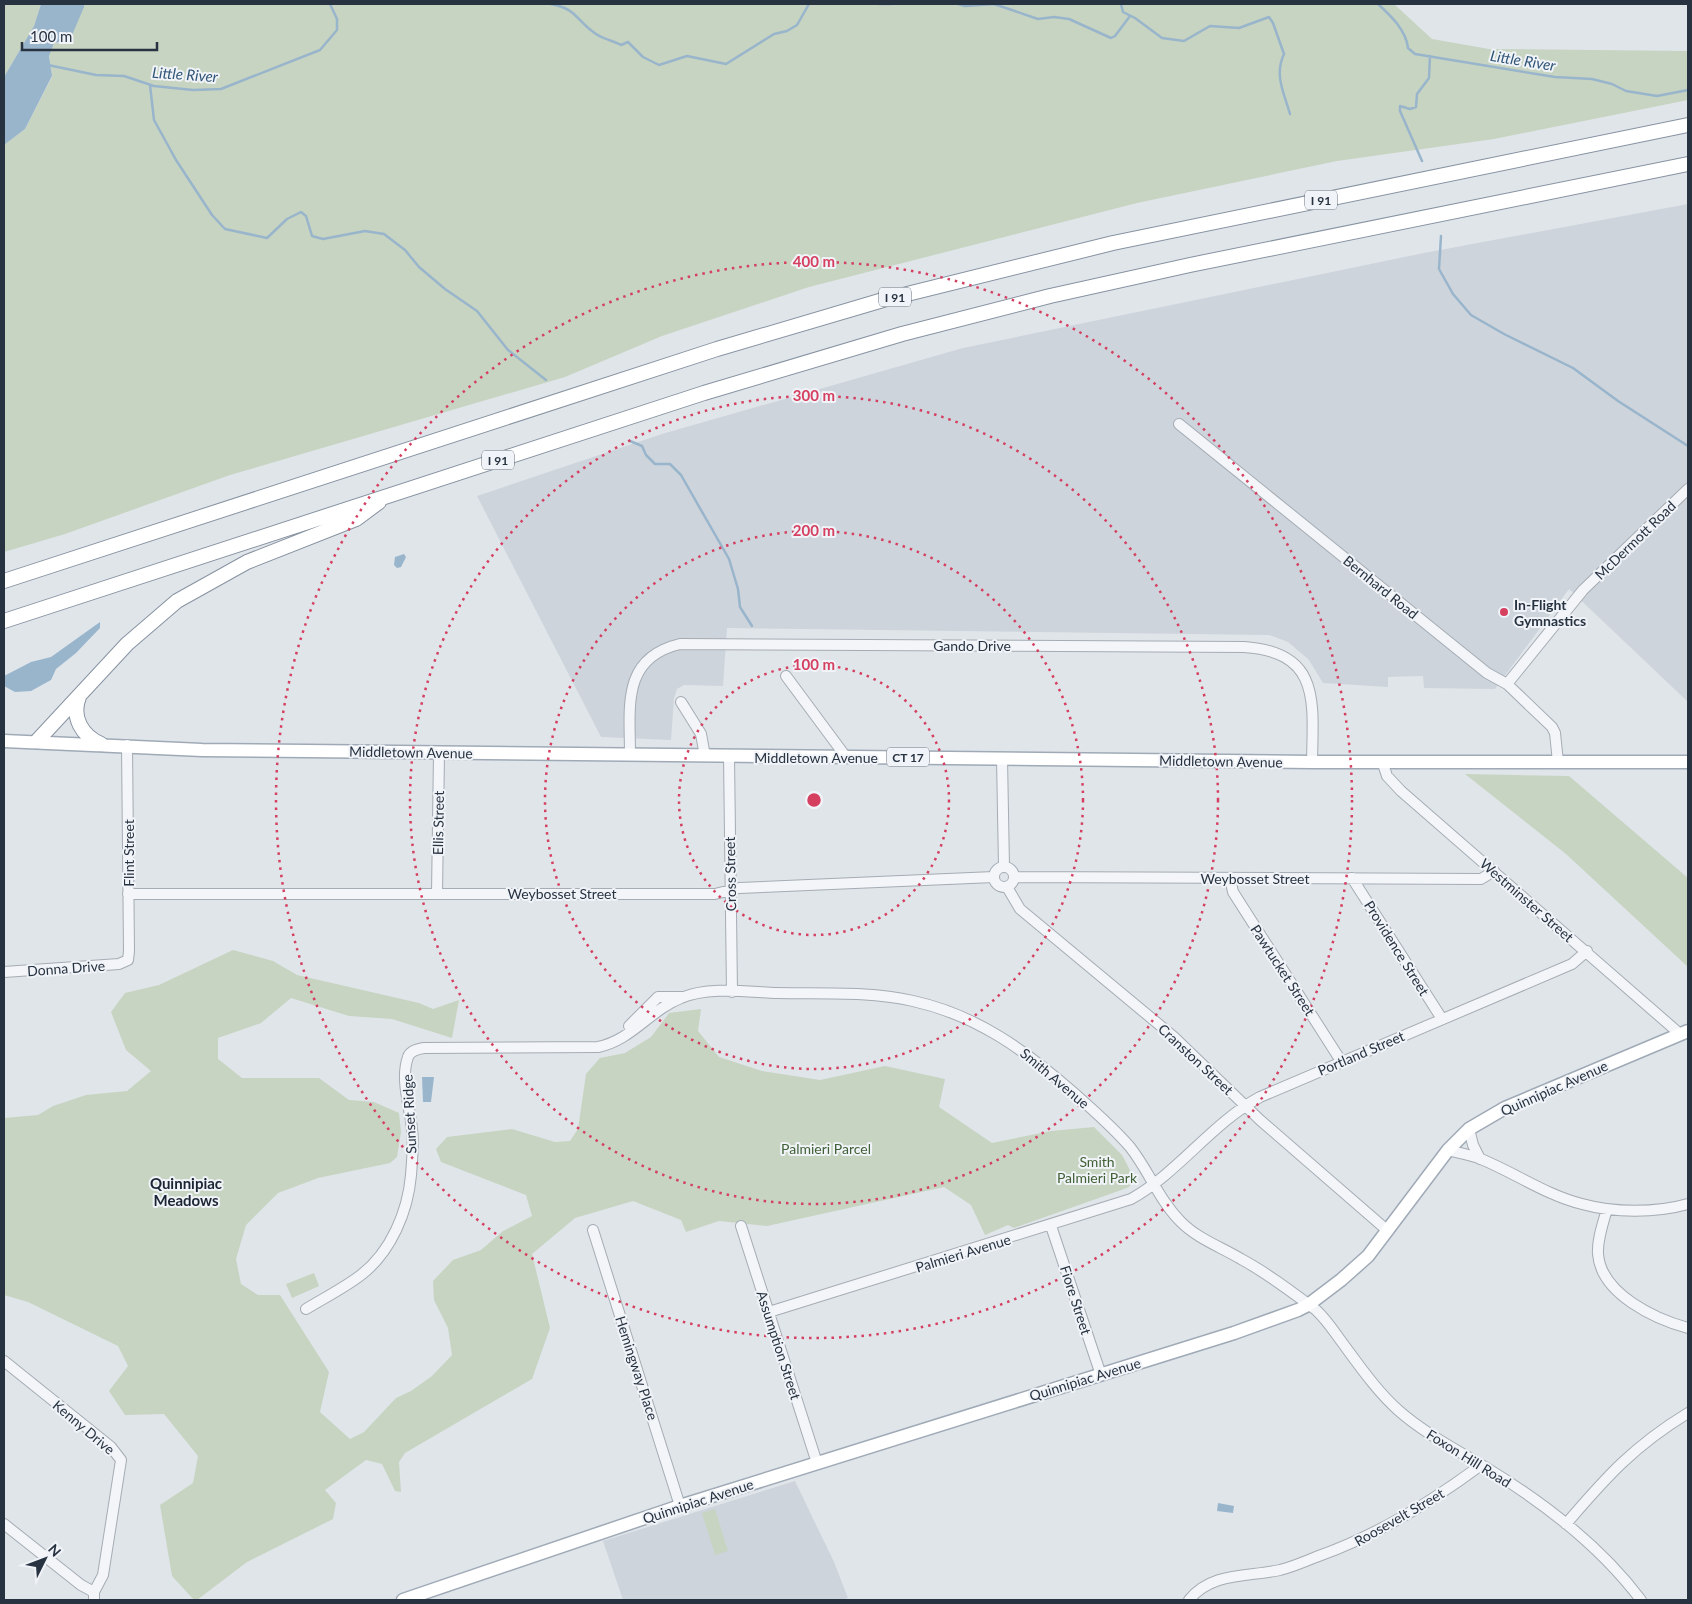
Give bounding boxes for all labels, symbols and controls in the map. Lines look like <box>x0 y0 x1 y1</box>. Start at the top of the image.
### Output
scale bar <box>22 20 158 52</box>
text: 100 m <box>30 27 72 45</box>
water label: Little River <box>1489 46 1558 74</box>
water label: Little River <box>152 63 219 85</box>
road number: I 91 <box>1305 190 1337 210</box>
text: 400 m <box>793 252 835 270</box>
road number: I 91 <box>879 288 911 306</box>
text: 300 m <box>793 386 835 404</box>
road number: I 91 <box>482 450 514 470</box>
street label: McDermott Road <box>1591 497 1679 583</box>
text: 200 m <box>793 521 835 539</box>
street label: Bernhard Road <box>1340 552 1422 622</box>
place label: In-Flight Gymnastics <box>1514 596 1586 629</box>
marker: In-Flight Gymnastics <box>1498 606 1510 618</box>
street label: Gando Drive <box>933 637 1011 654</box>
text: 100 m <box>793 655 835 673</box>
street label: Middletown Avenue <box>349 742 473 762</box>
road number: CT 17 <box>887 748 929 766</box>
street label: Middletown Avenue <box>754 749 878 766</box>
street label: Middletown Avenue <box>1159 751 1283 771</box>
street label: Ellis Street <box>429 791 447 855</box>
centre of rings <box>805 791 823 809</box>
street label: Flint Street <box>120 819 137 887</box>
street label: Cross Street <box>721 837 739 911</box>
street label: Westminster Street <box>1477 855 1577 945</box>
street label: Weybosset Street <box>1201 870 1309 887</box>
street label: Weybosset Street <box>508 885 616 902</box>
street label: Providence Street <box>1361 897 1433 999</box>
street label: Pawtucket Street <box>1247 921 1319 1019</box>
street label: Donna Drive <box>26 957 106 979</box>
street label: Cranston Street <box>1155 1020 1237 1098</box>
street label: Portland Street <box>1315 1027 1407 1079</box>
street label: Smith Avenue <box>1017 1044 1093 1112</box>
street label: Quinnipiac Avenue <box>1498 1057 1610 1119</box>
street label: Sunset Ridge <box>398 1074 420 1154</box>
park label: Palmieri Parcel <box>781 1140 871 1157</box>
park label: Smith Palmieri Park <box>1057 1153 1138 1186</box>
district label: Quinnipiac Meadows <box>150 1174 222 1209</box>
street label: Palmieri Avenue <box>913 1230 1013 1276</box>
street label: Fiore Street <box>1057 1263 1095 1337</box>
street label: Assumption Street <box>753 1288 805 1402</box>
street label: Hemingway Place <box>612 1314 662 1422</box>
street label: Quinnipiac Avenue <box>1027 1354 1143 1404</box>
street label: Kenny Drive <box>50 1396 118 1458</box>
street label: Foxon Hill Road <box>1424 1425 1514 1491</box>
street label: Quinnipiac Avenue <box>640 1475 756 1527</box>
street label: Roosevelt Street <box>1351 1484 1447 1550</box>
north arrow <box>20 1534 70 1584</box>
text: N <box>45 1540 65 1560</box>

